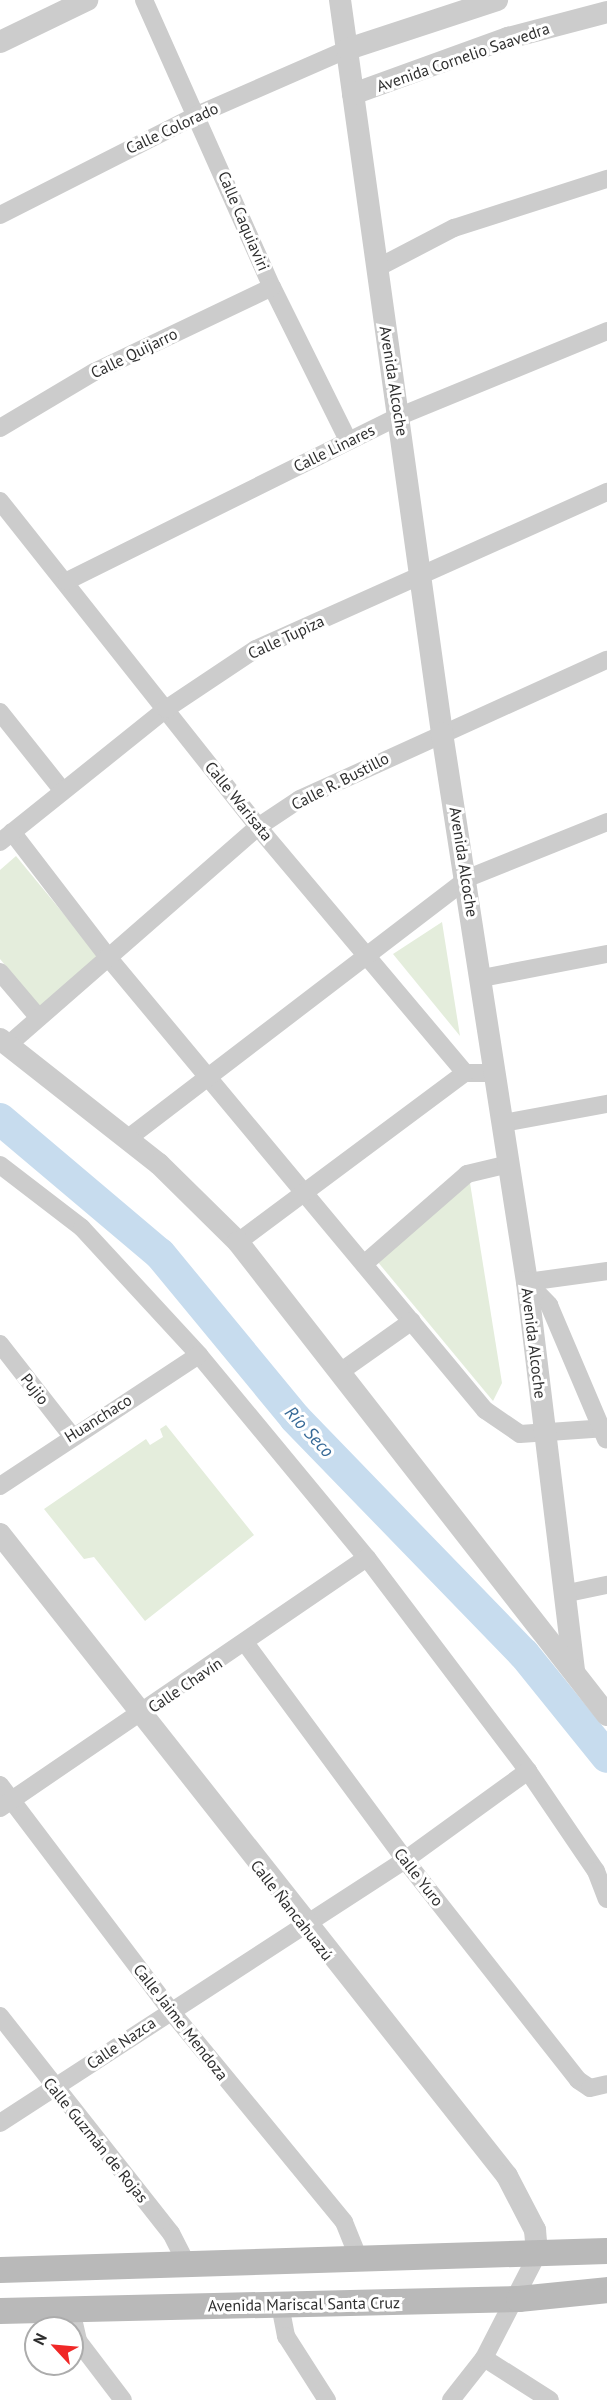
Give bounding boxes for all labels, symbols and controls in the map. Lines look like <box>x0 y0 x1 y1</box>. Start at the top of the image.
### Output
street label: Avenida Cornelio Saavedra <box>374 18 552 96</box>
street label: Calle Colorado <box>123 98 221 158</box>
street label: Calle Caquiaviri <box>214 168 274 274</box>
street label: Calle Quijarro <box>88 324 180 382</box>
street label: Avenida Alcoche <box>376 324 412 438</box>
street label: Calle Linares <box>290 420 378 476</box>
street label: Calle Tupiza <box>245 611 327 663</box>
street label: Calle R. Bustillo <box>287 748 393 814</box>
street label: Calle Warisata <box>201 757 277 845</box>
street label: Avenida Alcoche <box>446 805 482 919</box>
street label: Avenida Alcoche <box>518 1286 550 1400</box>
street label: Pujio <box>17 1370 53 1408</box>
street label: Huanchaco <box>61 1390 135 1446</box>
water label: Río Seco <box>280 1402 338 1462</box>
street label: Calle Chavín <box>144 1653 226 1717</box>
street label: Calle Yuro <box>390 1844 448 1910</box>
street label: Calle Ñancahuazú <box>247 1856 337 1964</box>
street label: Calle Jaime Mendoza <box>130 1960 232 2084</box>
street label: Calle Nazca <box>83 2013 159 2073</box>
street label: Calle Guzmán de Rojas <box>40 2074 152 2206</box>
street label: Avenida Mariscal Santa Cruz <box>208 2293 400 2315</box>
north arrow <box>24 2316 84 2376</box>
text: N <box>28 2330 51 2348</box>

